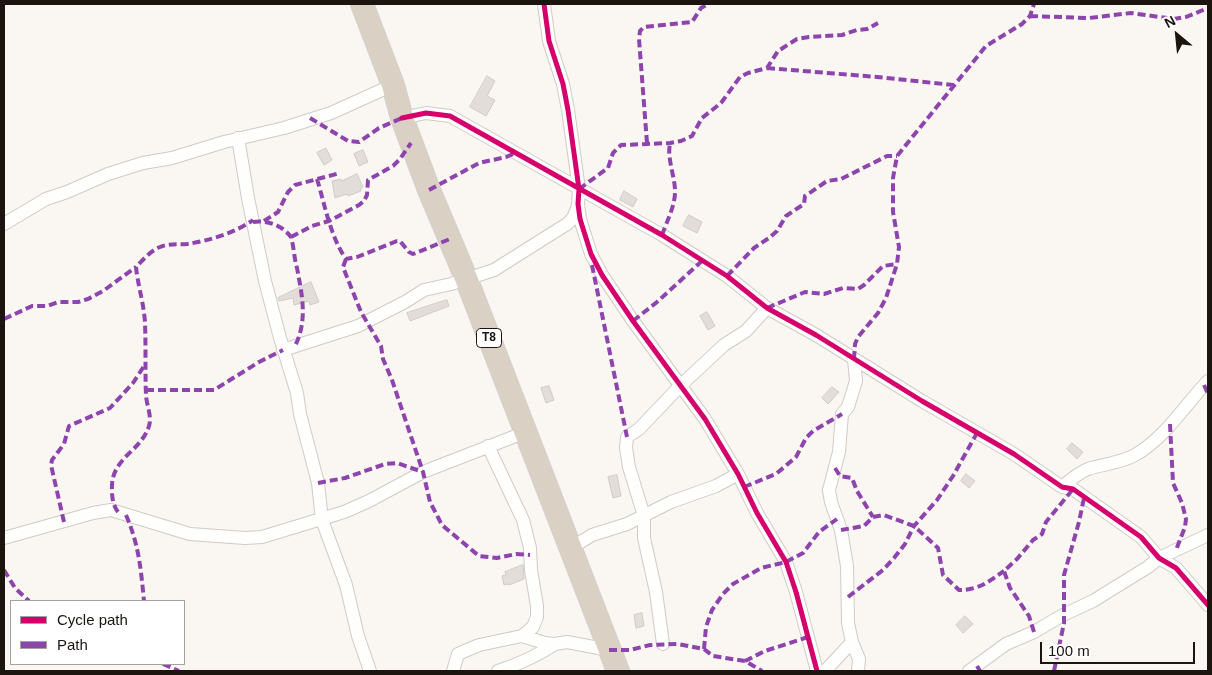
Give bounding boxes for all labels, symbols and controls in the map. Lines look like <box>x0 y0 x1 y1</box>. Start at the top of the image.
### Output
north arrow <box>1152 10 1202 60</box>
text: N <box>1162 12 1178 31</box>
road number: T8 <box>476 328 502 348</box>
legend <box>10 600 185 665</box>
text: Cycle path <box>57 611 128 628</box>
scale bar <box>1042 632 1197 664</box>
text: Path <box>57 636 88 653</box>
text: 100 m <box>1048 642 1090 659</box>

